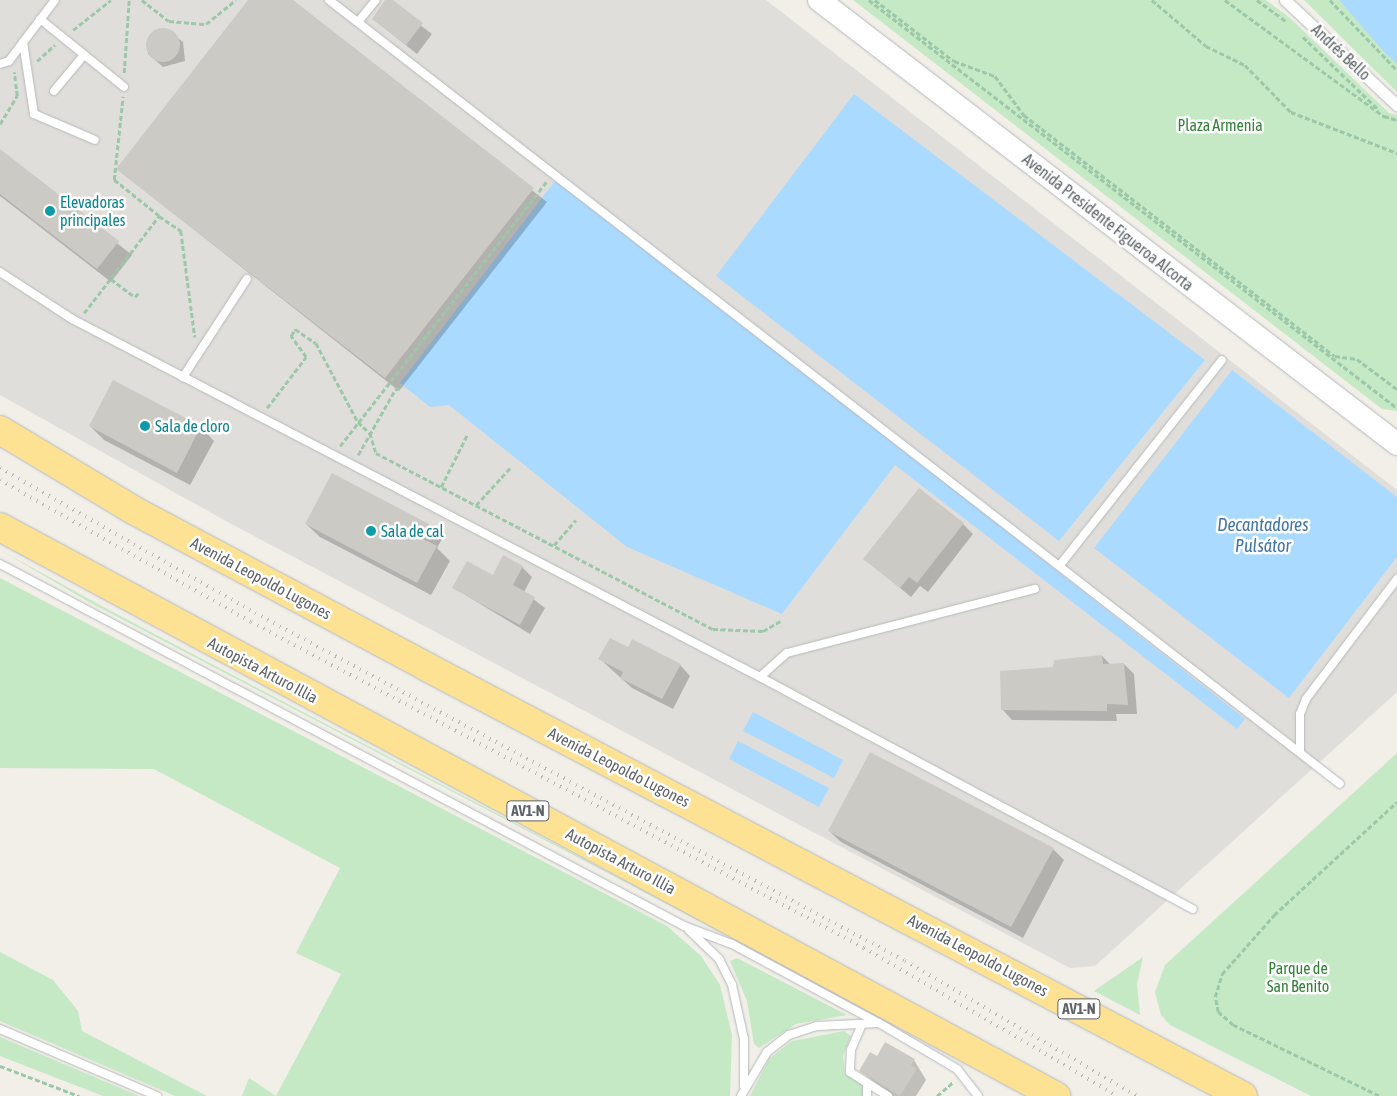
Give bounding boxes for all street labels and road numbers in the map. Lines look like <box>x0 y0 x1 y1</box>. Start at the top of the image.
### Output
street label: Andrés Bello <box>1308 20 1374 84</box>
street label: Avenida Presidente Figueroa Alcorta <box>1019 149 1197 295</box>
street label: Avenida Leopoldo Lugones <box>188 533 334 623</box>
street label: Autopista Arturo Illia <box>205 633 321 707</box>
street label: Avenida Leopoldo Lugones <box>545 723 693 811</box>
road number: AV1-N <box>506 798 550 824</box>
street label: Autopista Arturo Illia <box>563 824 679 898</box>
street label: Avenida Leopoldo Lugones <box>905 910 1051 1000</box>
road number: AV1-N <box>1056 996 1102 1022</box>

